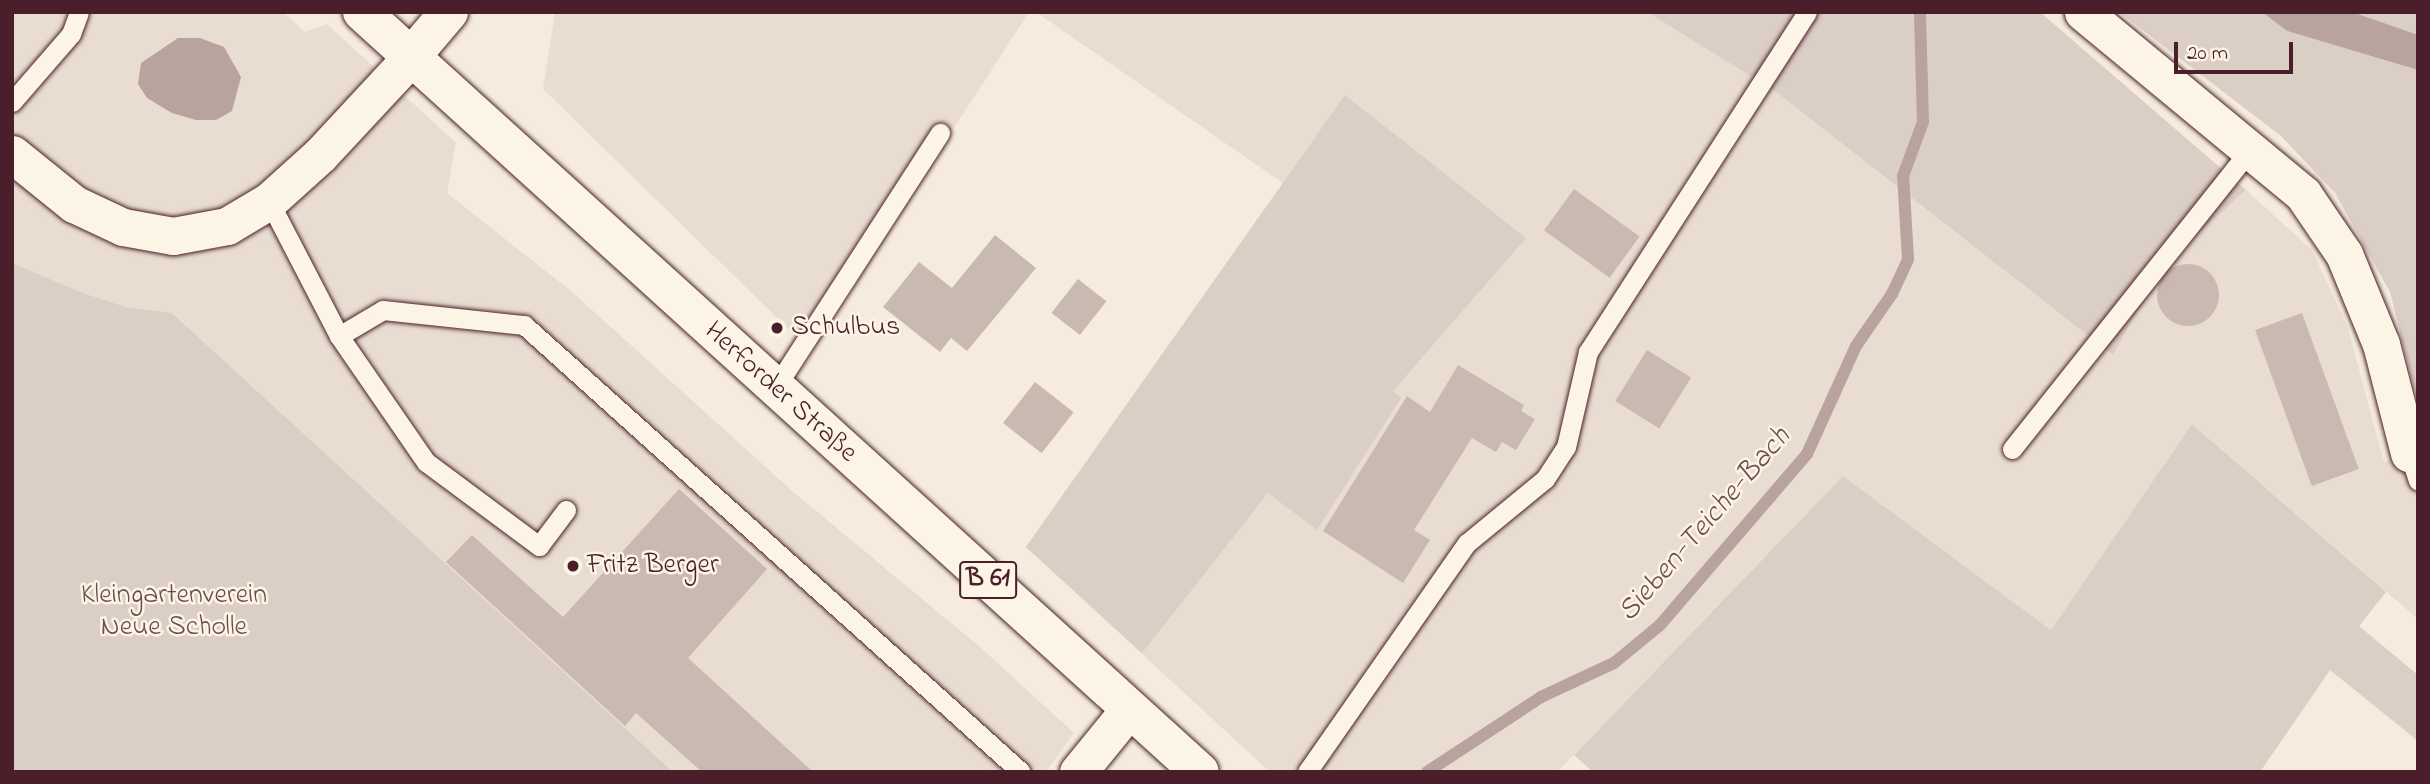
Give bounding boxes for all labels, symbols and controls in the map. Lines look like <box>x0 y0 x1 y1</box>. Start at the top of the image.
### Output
scale bar <box>2178 28 2297 72</box>
text: 20 m <box>2187 39 2228 69</box>
place label: Schulbus <box>791 311 900 345</box>
street label: Herforder Straße <box>697 315 863 471</box>
marker: Schulbus <box>769 320 785 336</box>
water label: Sieben-Teiche-Bach <box>1611 420 1799 630</box>
place label: Fritz Berger <box>587 549 719 583</box>
marker: Fritz Berger <box>565 558 581 574</box>
road number: B 61 <box>958 558 1018 602</box>
park label: Kleingartenverein Neue Scholle <box>81 579 267 645</box>

